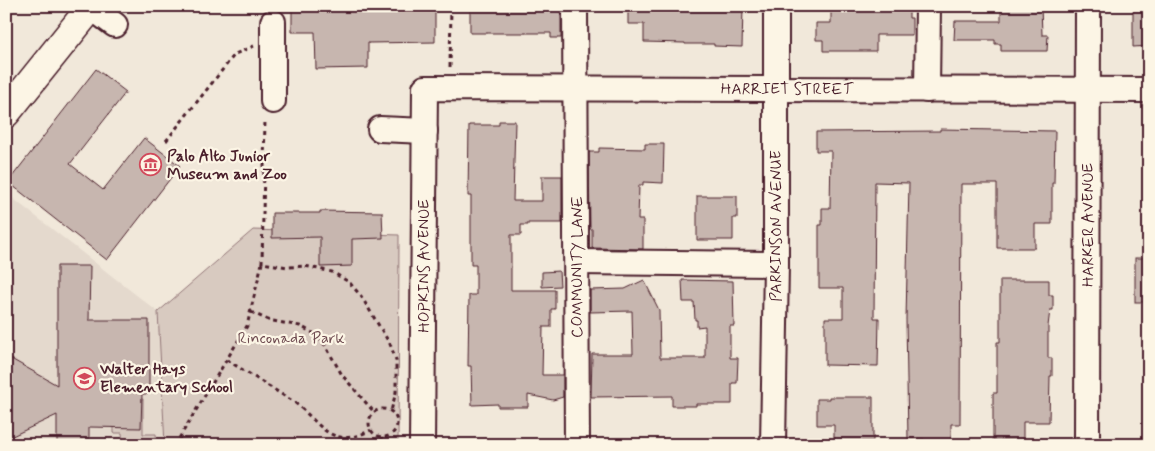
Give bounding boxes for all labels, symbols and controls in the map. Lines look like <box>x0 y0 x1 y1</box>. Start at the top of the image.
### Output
street label: HARRIET STREET <box>721 79 854 100</box>
place label: Palo Alto Junior Museum and Zoo <box>167 146 287 185</box>
street label: PARKINSON AVENUE <box>766 150 787 302</box>
museum icon: Palo Alto Junior Museum and Zoo <box>139 153 163 177</box>
street label: HARKER AVENUE <box>1078 163 1099 287</box>
street label: COMMUNITY LANE <box>567 196 588 338</box>
street label: HOPKINS AVENUE <box>414 199 435 333</box>
park label: Rinconada Park <box>237 328 345 349</box>
place label: Walter Hays Elementary School <box>99 359 233 398</box>
school or university icon: Walter Hays Elementary School <box>72 366 96 390</box>

